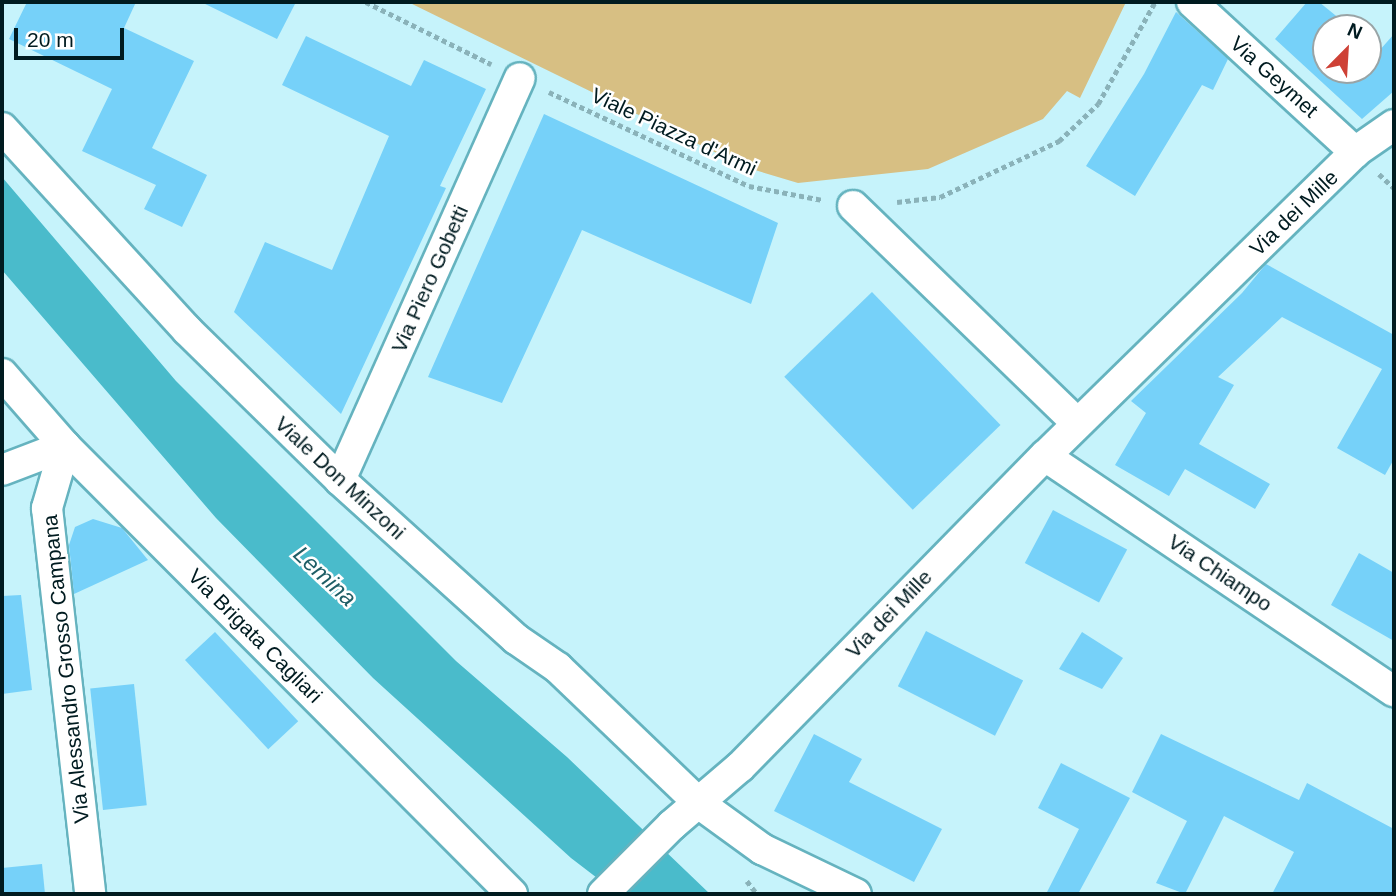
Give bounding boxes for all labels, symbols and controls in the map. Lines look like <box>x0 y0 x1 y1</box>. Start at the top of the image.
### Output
scale bar <box>18 14 128 58</box>
north arrow <box>1312 14 1382 84</box>
text: N <box>1344 19 1365 44</box>
text: 20 m <box>27 28 74 51</box>
street label: Via Geymet <box>1225 31 1323 123</box>
street label: Viale Piazza d'Armi <box>587 83 761 181</box>
street label: Via dei Mille <box>1245 165 1343 261</box>
street label: Via Piero Gobetti <box>386 202 474 356</box>
street label: Viale Don Minzoni <box>270 411 410 545</box>
street label: Via Alessandro Grosso Campana <box>37 513 95 825</box>
street label: Via Chiampo <box>1163 529 1277 617</box>
water label: Lemina <box>288 540 362 612</box>
street label: Via Brigata Cagliari <box>183 564 327 708</box>
street label: Via dei Mille <box>841 565 937 663</box>

